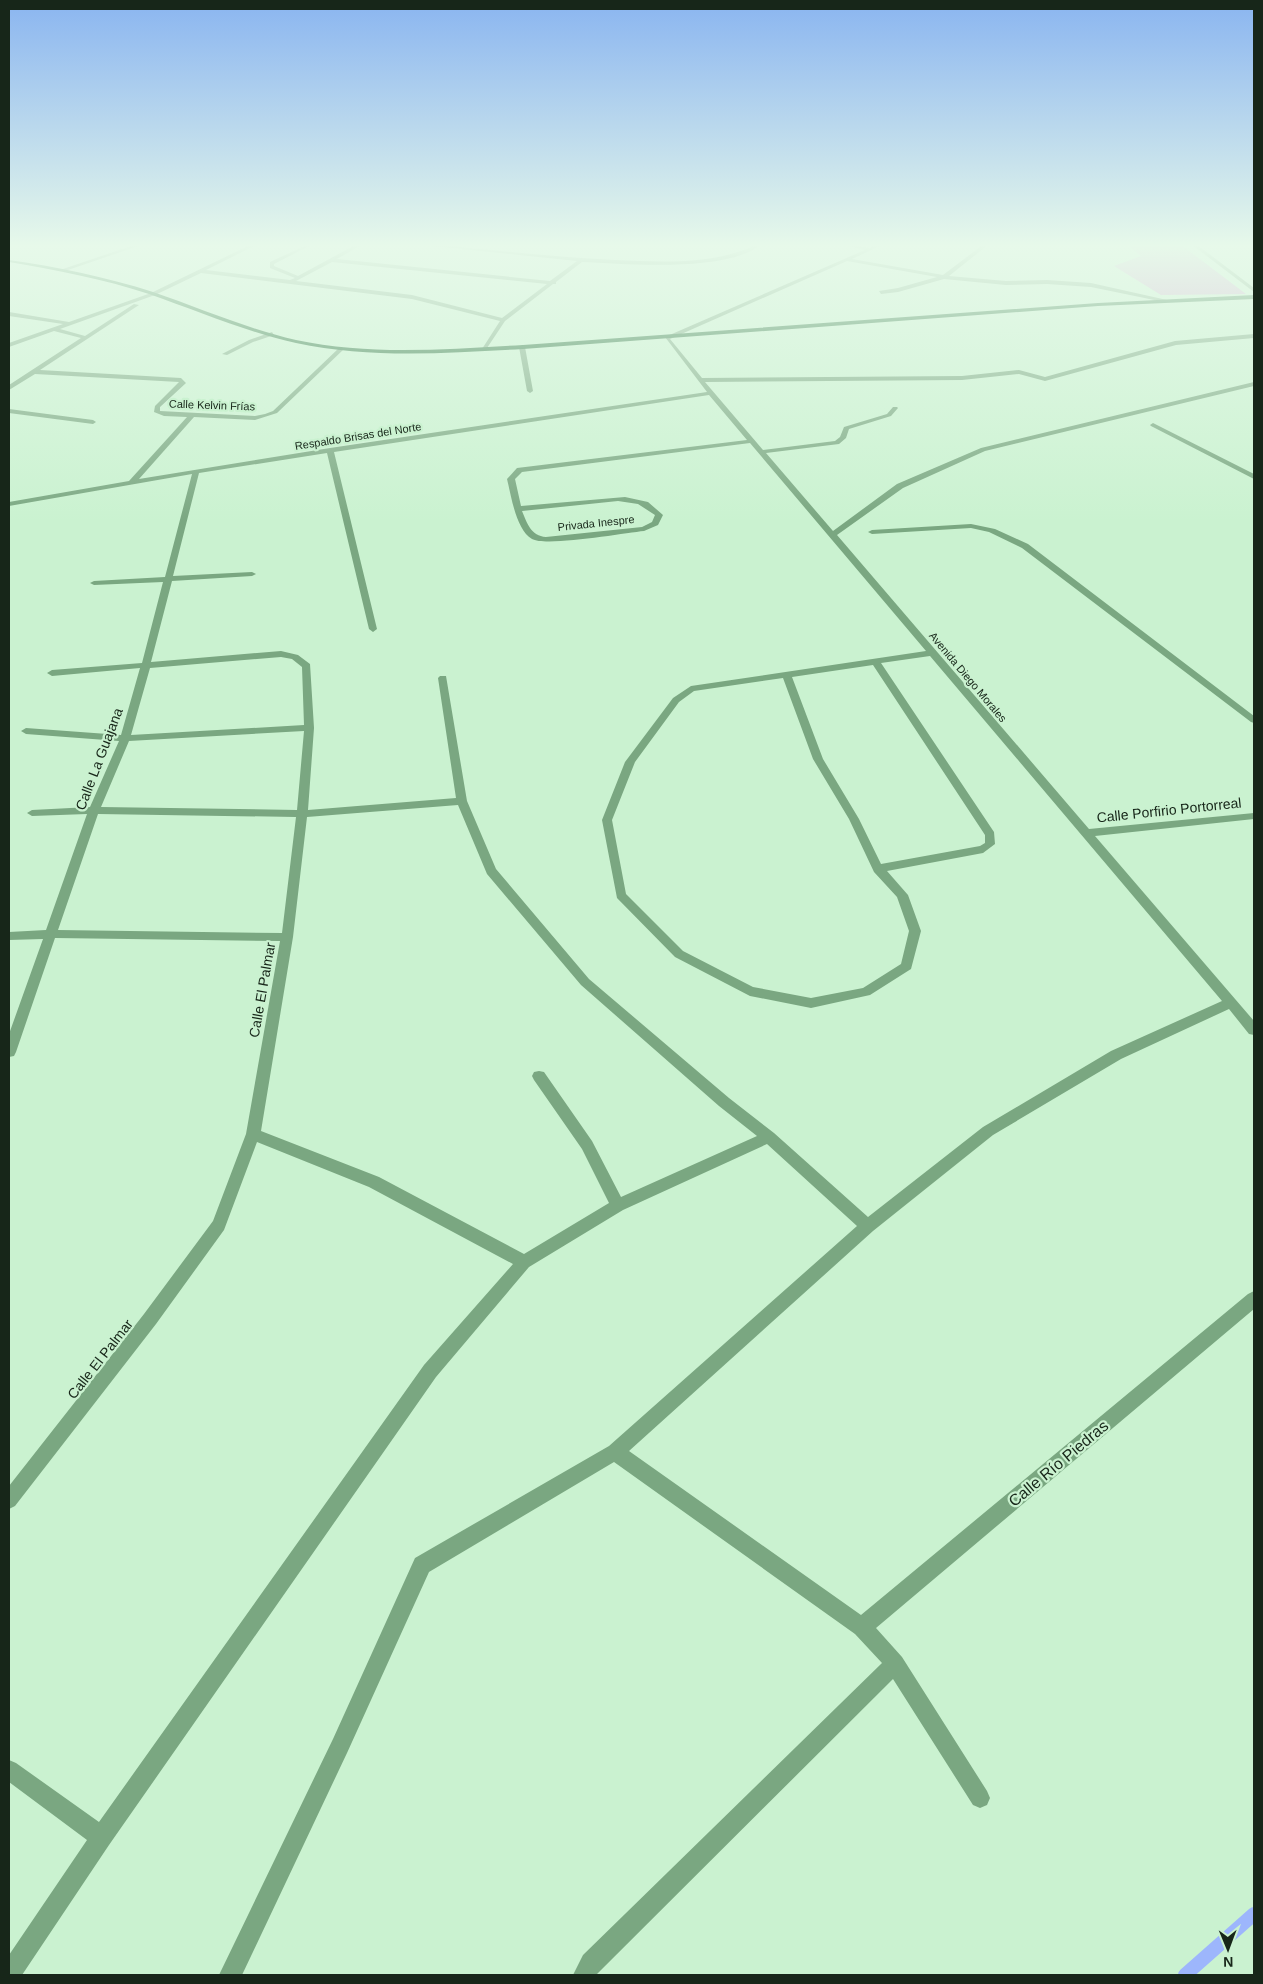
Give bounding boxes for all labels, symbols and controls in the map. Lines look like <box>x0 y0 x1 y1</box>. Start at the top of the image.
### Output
street label: Calle Kelvin Frías <box>169 397 256 413</box>
street label: Respaldo Brisas del Norte <box>294 420 422 452</box>
street label: Privada Inespre <box>557 513 635 533</box>
street label: Avenida Diego Morales <box>927 630 1009 725</box>
street label: Calle La Guajana <box>72 705 126 812</box>
street label: Calle Porfirio Portorreal <box>1096 794 1242 826</box>
street label: Calle El Palmar <box>246 941 278 1039</box>
street label: Calle El Palmar <box>64 1316 136 1402</box>
street label: Calle Río Piedras <box>1005 1417 1111 1510</box>
north arrow <box>1203 1924 1253 1974</box>
text: N <box>1223 1954 1233 1970</box>

